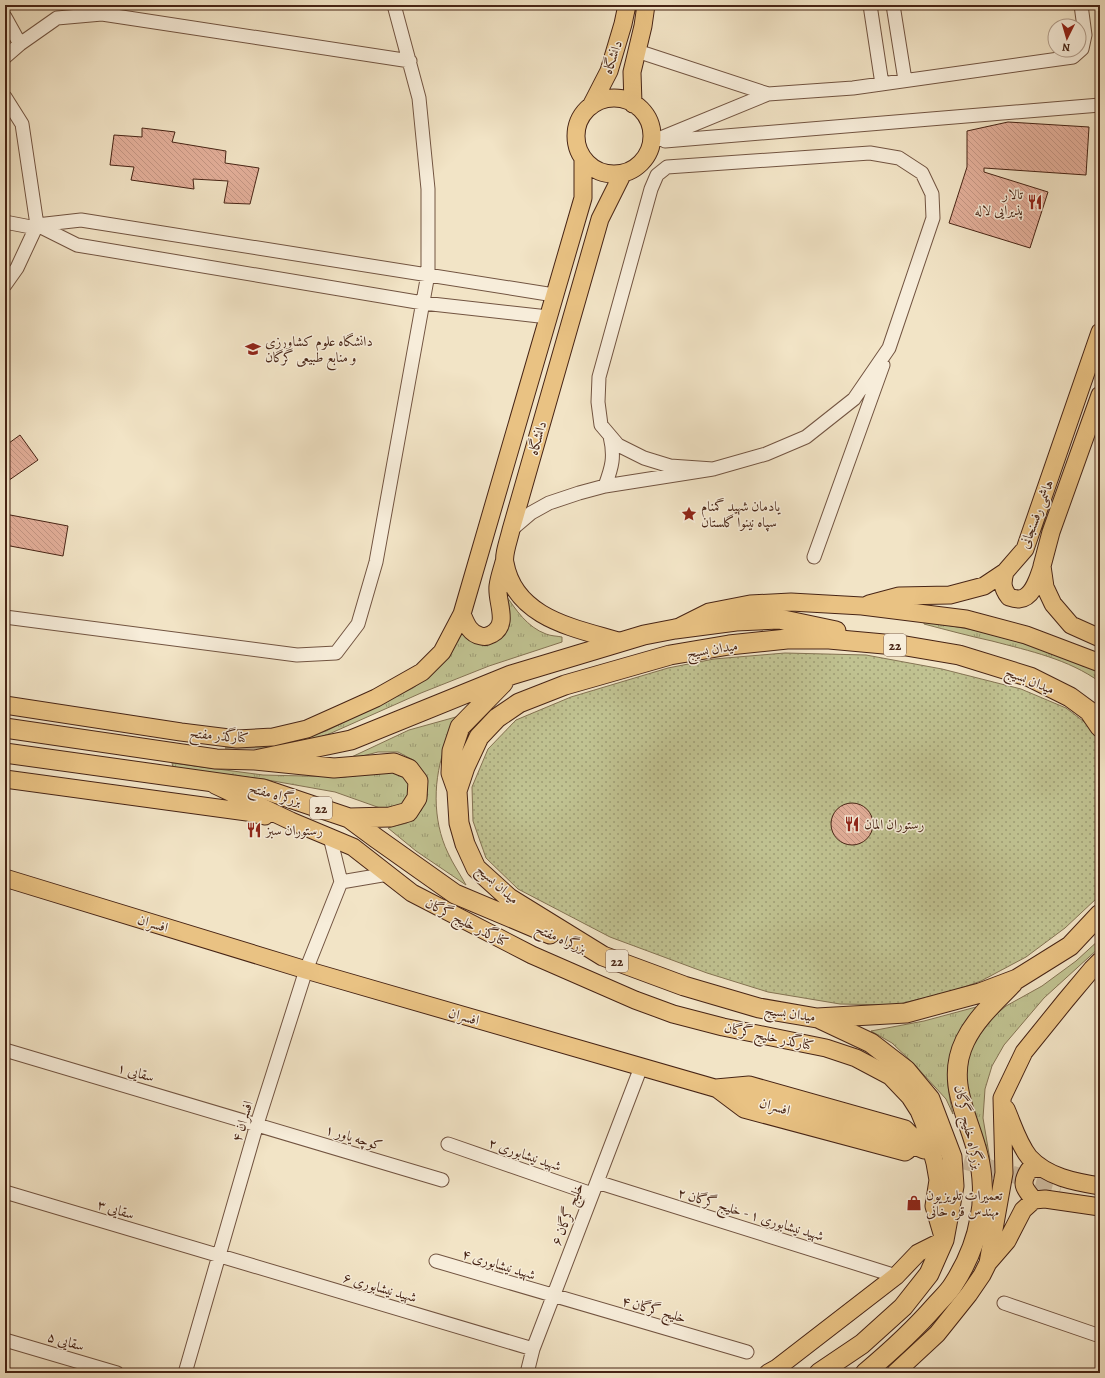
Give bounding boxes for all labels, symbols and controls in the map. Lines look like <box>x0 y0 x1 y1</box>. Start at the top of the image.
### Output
north arrow <box>1047 18 1087 58</box>
street label: دانشگاه <box>598 38 627 77</box>
text: N <box>1062 40 1071 55</box>
place label: تالار پذیرایی لاله <box>975 185 1023 220</box>
restaurant icon: تالار پذیرایی لاله <box>1026 193 1044 211</box>
place label: دانشگاه علوم کشاورزی و منابع طبیعی گرگان <box>265 332 373 371</box>
school or university icon: دانشگاه علوم کشاورزی و منابع طبیعی گرگان <box>244 340 262 358</box>
street label: دانشگاه <box>524 419 551 457</box>
street label: هاشمی رفسنجانی <box>1015 477 1058 551</box>
place label: یادمان شهید گمنام سپاه نینوا گلستان <box>701 497 782 532</box>
place icon: یادمان شهید گمنام سپاه نینوا گلستان <box>680 505 698 523</box>
road number: 22 <box>884 634 906 656</box>
street label: میدان بسیج <box>685 636 740 666</box>
street label: میدان بسیج <box>1001 662 1057 702</box>
street label: کنارگذر مفتح <box>188 722 249 751</box>
street label: بزرگراه مفتح <box>246 778 304 814</box>
road number: 22 <box>310 797 332 819</box>
restaurant icon: رستوران المان <box>843 815 861 833</box>
place label: رستوران المان <box>864 815 924 834</box>
restaurant icon: رستوران سبز <box>245 821 263 839</box>
place label: رستوران سبز <box>264 821 323 840</box>
street label: میدان بسیج <box>470 860 523 911</box>
street label: کنارگذر خلیج گرگان <box>421 892 512 954</box>
street label: افسران <box>135 910 171 937</box>
street label: بزرگراه مفتح <box>531 919 590 961</box>
road number: 22 <box>606 950 628 972</box>
street label: میدان بسیج <box>763 1000 817 1029</box>
street label: افسران <box>446 1003 482 1030</box>
street label: کنارگذر خلیج گرگان <box>722 1017 816 1058</box>
street label: سقایی ۱ <box>115 1058 157 1087</box>
street label: بزرگراه خلیج گرگان <box>947 1083 988 1172</box>
street label: افسران <box>757 1093 793 1120</box>
street label: افسران ۴ <box>227 1098 258 1144</box>
street label: کوچه یاور ۱ <box>323 1120 385 1155</box>
street label: شهید نیشابوری ۲ <box>486 1133 564 1176</box>
street label: خلیج گرگان ۶ <box>547 1180 591 1249</box>
street label: شهید نیشابوری ۱ - خلیج گرگان ۲ <box>674 1183 826 1249</box>
place label: تعمیرات تلویزیون مهندس قره خانی <box>926 1186 1003 1221</box>
shop icon: تعمیرات تلویزیون مهندس قره خانی <box>905 1194 923 1212</box>
street label: سقایی ۳ <box>95 1195 137 1224</box>
street label: شهید نیشابوری ۴ <box>460 1244 538 1285</box>
street label: شهید نیشابوری ۶ <box>341 1268 419 1307</box>
street label: خلیج گرگان ۴ <box>619 1291 688 1331</box>
street label: سقایی ۵ <box>45 1327 87 1356</box>

